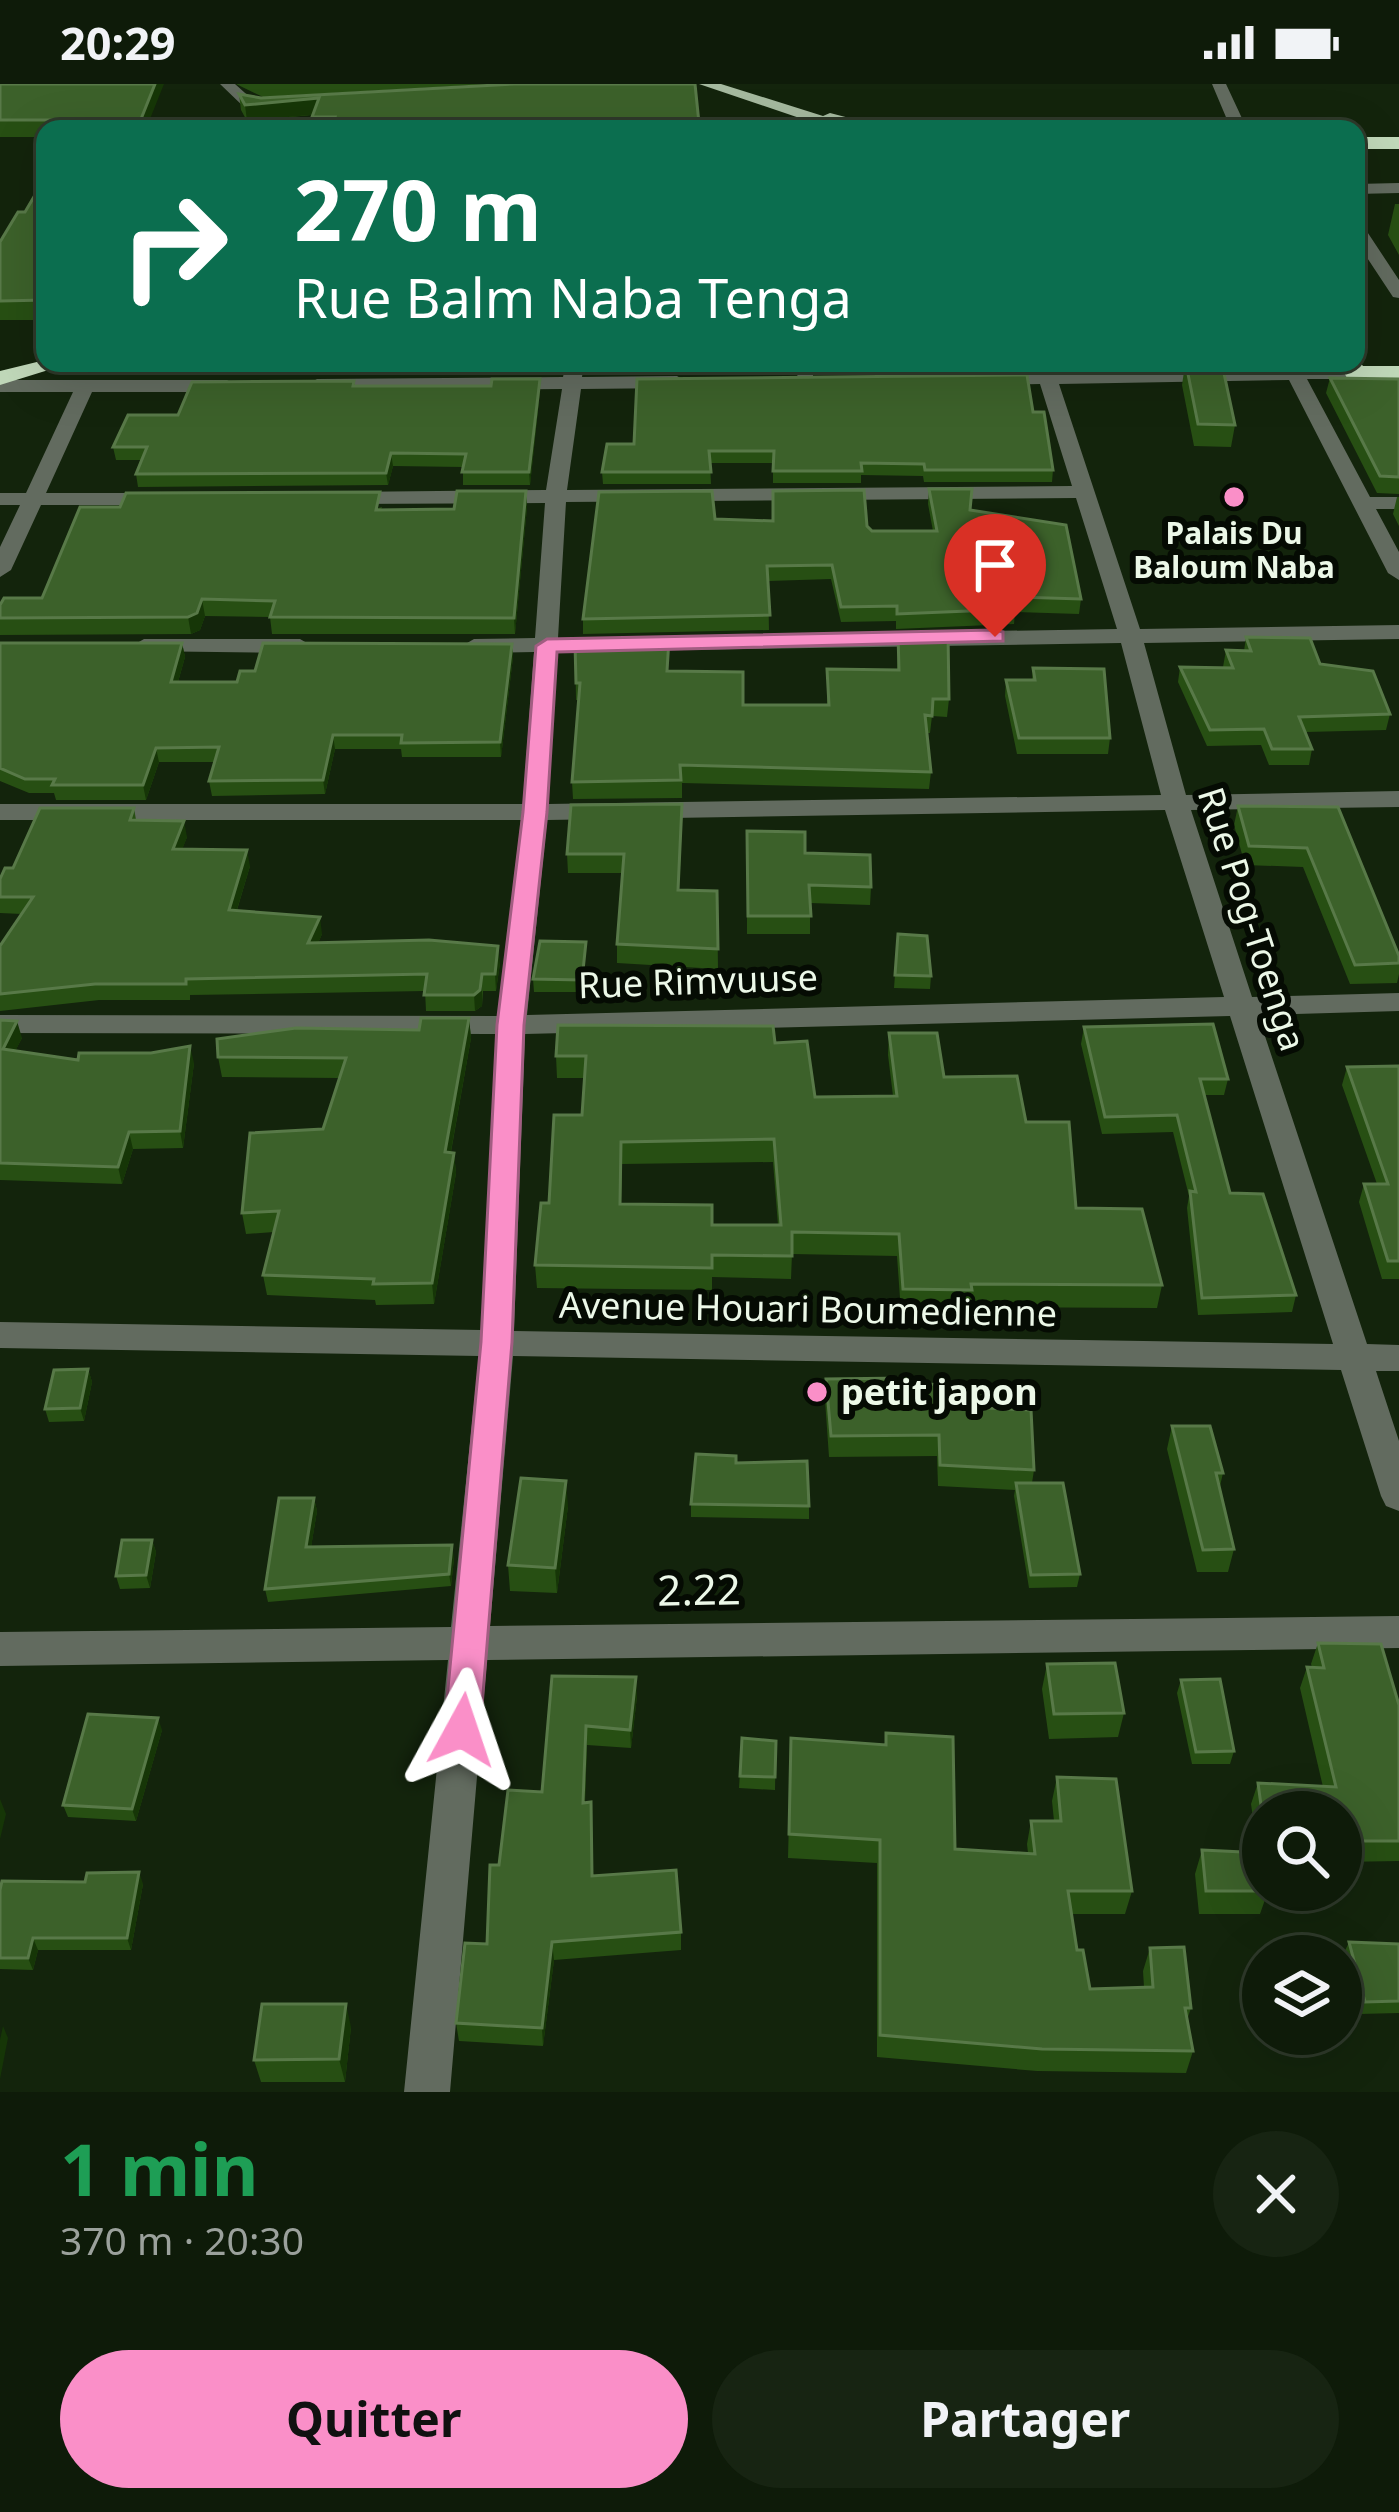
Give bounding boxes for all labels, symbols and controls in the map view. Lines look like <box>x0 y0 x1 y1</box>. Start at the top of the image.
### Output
text: 20:29 <box>60 12 176 73</box>
text: 270 m <box>294 151 542 266</box>
icon: right <box>96 168 252 324</box>
text: Rue Balm Naba Tenga <box>294 260 852 334</box>
marker: Palais Du Baloum Naba <box>1221 484 1247 510</box>
place label: Palais Du Baloum Naba <box>1133 512 1335 587</box>
pin <box>944 514 1046 637</box>
icon: arrive <box>962 532 1028 598</box>
street label: Rue Pog-Toenga <box>1187 781 1318 1057</box>
street label: Rue Rimvuuse <box>577 952 819 1009</box>
street label: Avenue Houari Boumedienne <box>559 1280 1057 1337</box>
place label: petit japon <box>841 1367 1038 1416</box>
marker: petit japon <box>804 1379 830 1405</box>
street label: 2.22 <box>657 1559 741 1618</box>
position arrow <box>399 1667 525 1793</box>
map controls <box>1242 1791 1362 2055</box>
button: search <box>1242 1791 1362 1911</box>
button: layers <box>1242 1935 1362 2055</box>
text: 1 min <box>60 2119 258 2217</box>
button: close <box>1213 2131 1339 2257</box>
text: 370 m · 20:30 <box>60 2213 304 2266</box>
button: Quitter <box>60 2350 688 2488</box>
button: Partager <box>712 2350 1339 2488</box>

